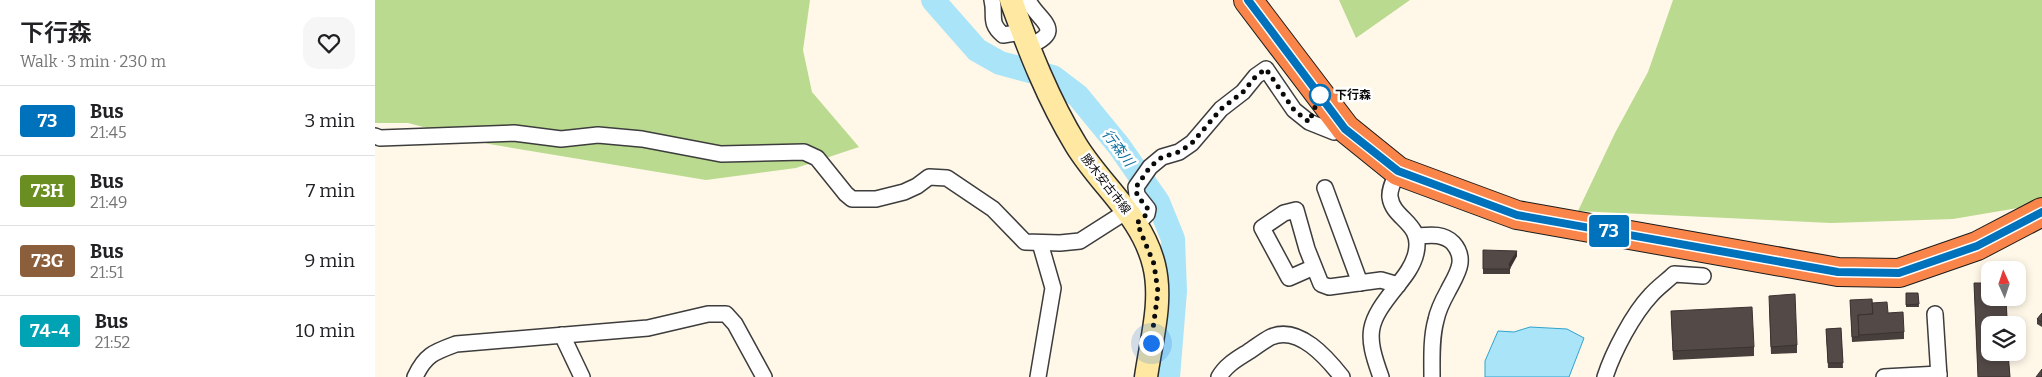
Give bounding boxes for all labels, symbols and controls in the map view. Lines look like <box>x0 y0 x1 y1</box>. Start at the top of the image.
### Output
button: heart <box>303 17 355 69</box>
text: 下行森 <box>20 19 92 47</box>
text: Walk · 3 min · 230 m <box>20 52 166 71</box>
marker: 下行森 <box>1309 84 1331 106</box>
place label: 下行森 <box>1335 88 1371 102</box>
text: Bus <box>90 100 124 123</box>
text: 3 min <box>305 109 355 132</box>
text: 73 <box>38 110 57 132</box>
text: 21:45 <box>90 123 126 142</box>
water label: 行森川 <box>1099 126 1139 171</box>
street label: 勝木安古市線 <box>1078 151 1134 217</box>
text: Bus <box>90 170 124 193</box>
text: 7 min <box>306 179 355 202</box>
text: 73H <box>31 180 64 202</box>
text: 21:49 <box>90 193 127 212</box>
line badge: 73 <box>1587 215 1631 247</box>
text: 73 <box>1599 220 1619 242</box>
text: Bus <box>90 240 124 263</box>
text: 9 min <box>304 249 355 272</box>
text: 73G <box>31 250 64 272</box>
north arrow <box>1981 261 2026 306</box>
map controls <box>1981 261 2026 361</box>
text: 21:51 <box>90 263 123 282</box>
text: Bus <box>95 310 128 333</box>
button: layers <box>1981 316 2026 361</box>
text: 10 min <box>295 319 355 342</box>
text: 74-4 <box>30 320 70 342</box>
your location <box>1139 331 1164 356</box>
text: 21:52 <box>95 333 130 352</box>

